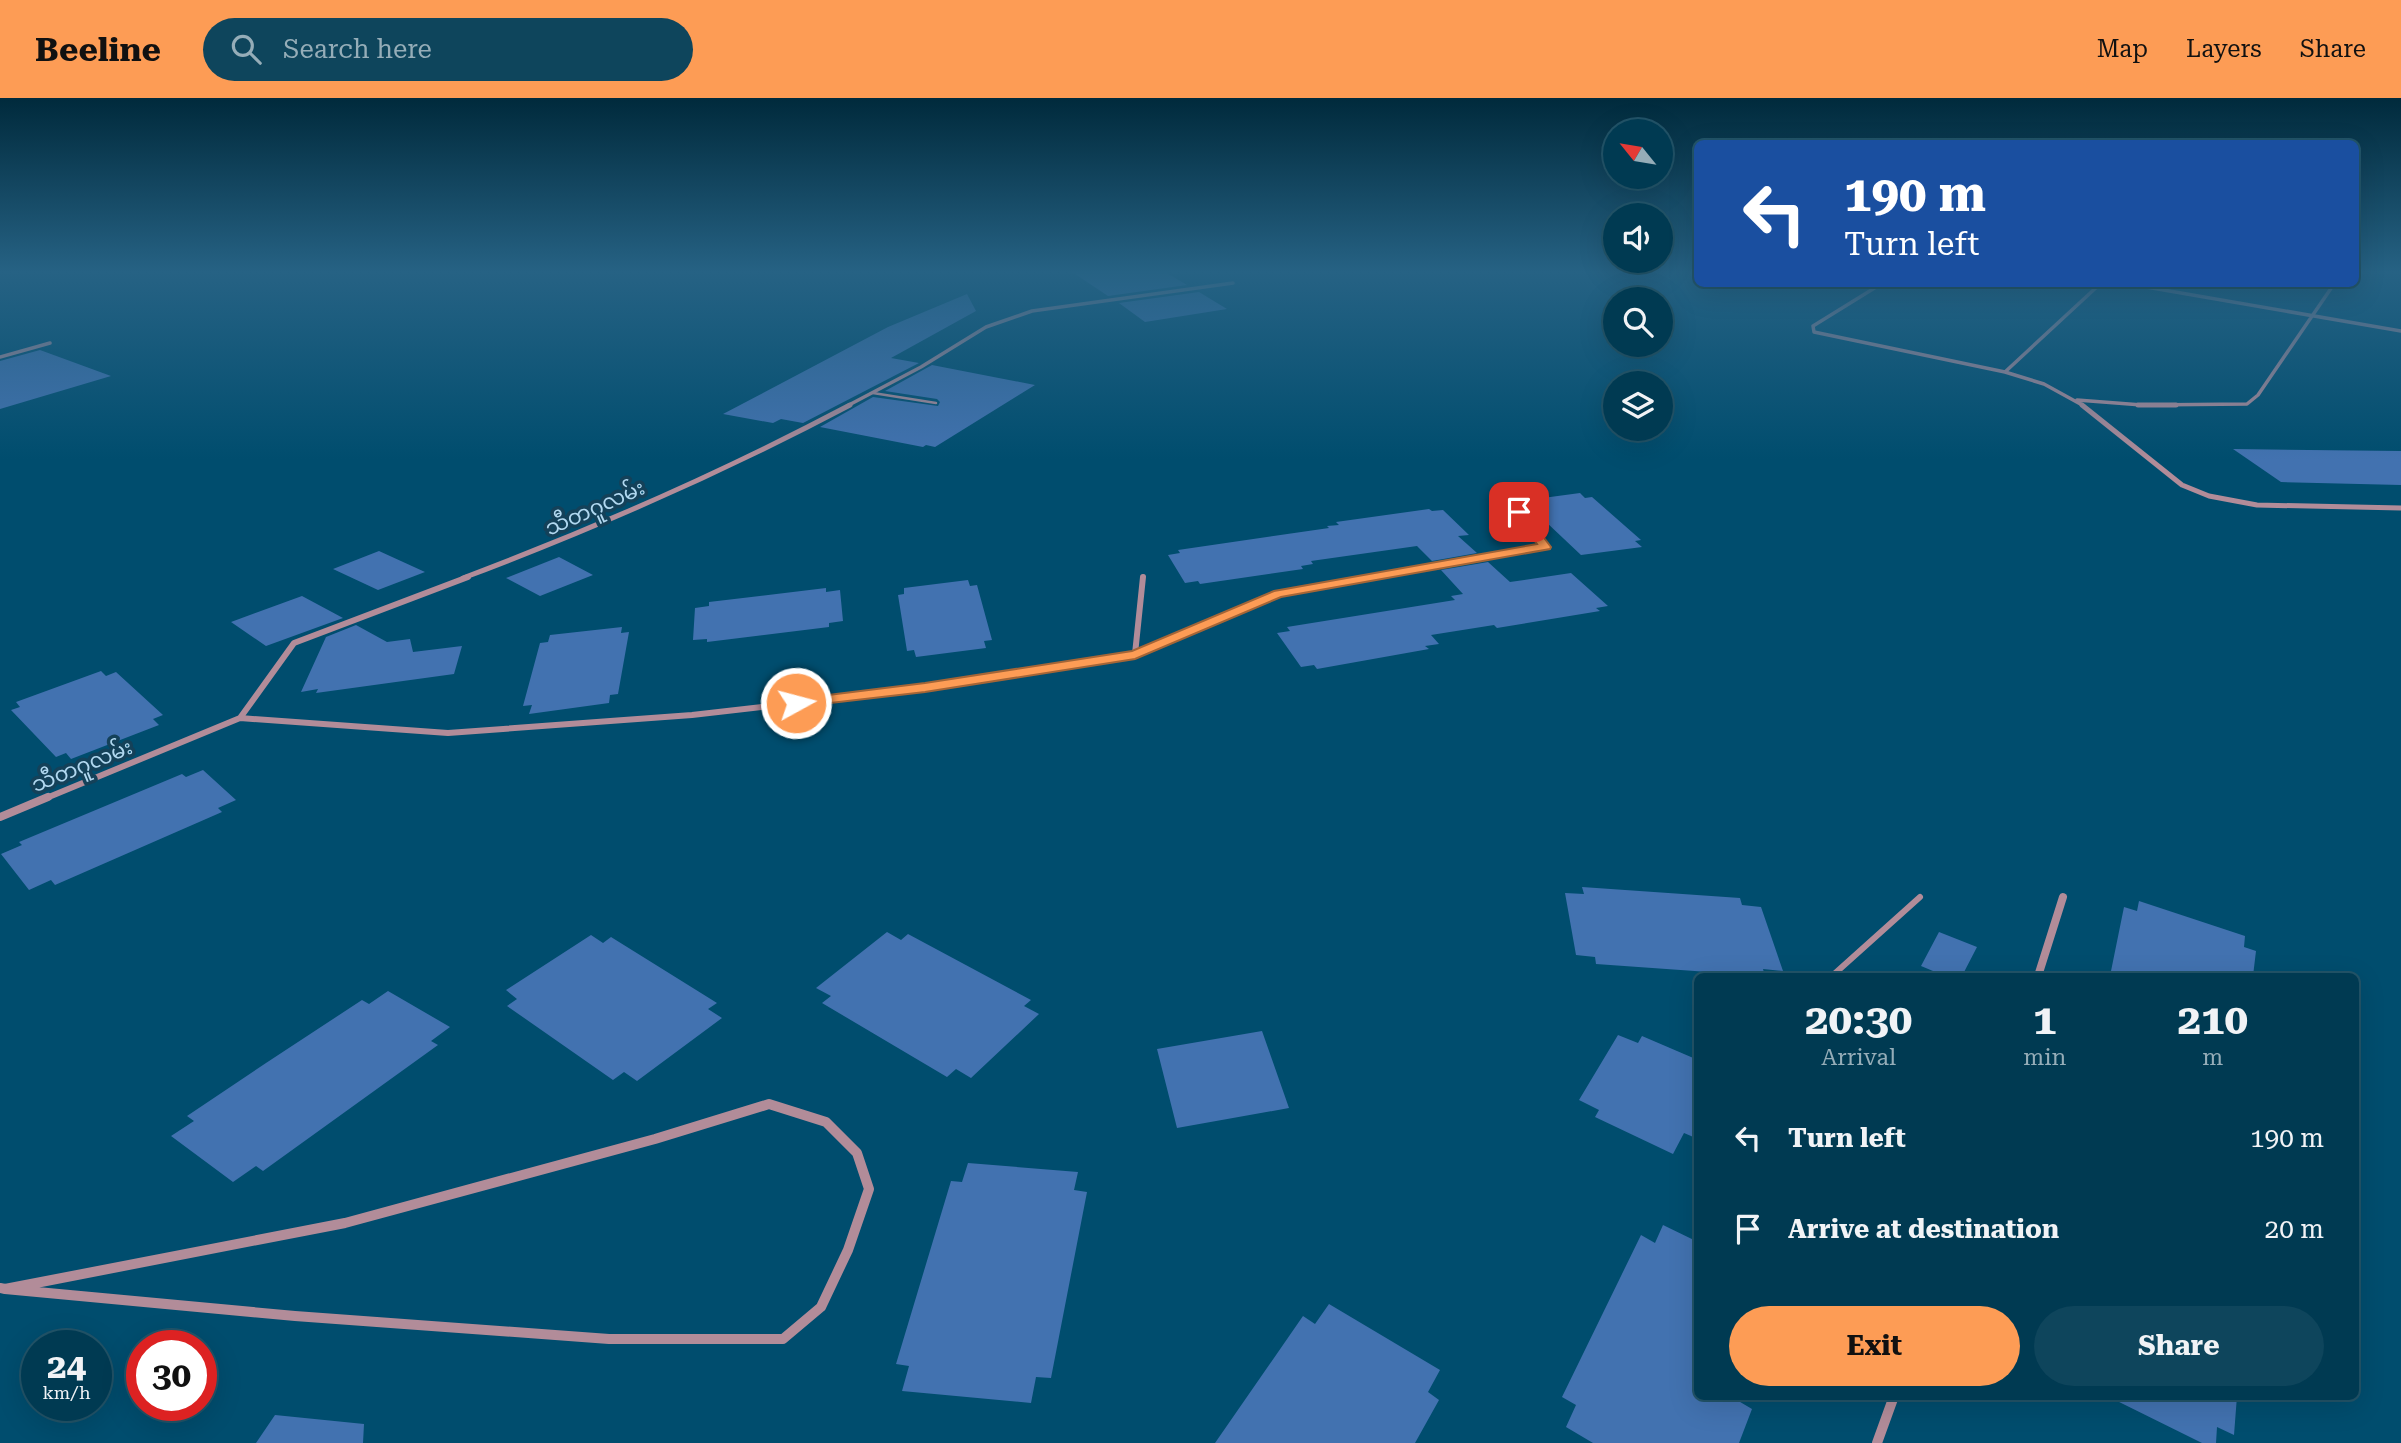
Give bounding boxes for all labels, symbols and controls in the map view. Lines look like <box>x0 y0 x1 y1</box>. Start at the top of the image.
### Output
search box <box>203 18 693 81</box>
text: Beeline <box>35 30 161 69</box>
icon: search <box>227 30 265 68</box>
text: Search here <box>283 34 432 64</box>
text: Map <box>2097 35 2148 63</box>
text: Layers <box>2186 35 2262 63</box>
text: Share <box>2300 35 2366 63</box>
north arrow <box>1603 119 1673 189</box>
map controls <box>1603 119 1673 441</box>
text: 190 m <box>1844 166 1986 223</box>
icon: left <box>1729 168 1820 259</box>
button: sound <box>1603 203 1673 273</box>
text: Turn left <box>1844 225 1979 263</box>
button: search <box>1603 287 1673 357</box>
button: layers <box>1603 371 1673 441</box>
street label: သီတဂူလမ်း <box>540 472 651 545</box>
pin <box>1489 482 1549 542</box>
icon: arrive <box>1500 493 1538 531</box>
position arrow <box>759 666 833 740</box>
street label: သီတဂူလမ်း <box>27 731 138 802</box>
text: 20:30 <box>1805 995 1912 1044</box>
text: 1 <box>2033 995 2057 1044</box>
text: 210 <box>2177 995 2248 1044</box>
text: Arrival <box>1821 1044 1896 1071</box>
text: min <box>2023 1044 2066 1071</box>
text: m <box>2202 1044 2223 1071</box>
icon: left <box>1729 1119 1767 1157</box>
text: Turn left <box>1788 1123 1906 1153</box>
text: 190 m <box>2250 1123 2324 1153</box>
icon: arrive <box>1729 1210 1767 1248</box>
text: Arrive at destination <box>1788 1214 2059 1244</box>
text: 20 m <box>2265 1214 2324 1244</box>
button: Exit <box>1729 1306 2020 1386</box>
button: Share <box>2034 1306 2324 1386</box>
speed limit sign: 30 <box>126 1330 217 1421</box>
text: 24 <box>47 1346 86 1387</box>
text: km/h <box>42 1382 91 1403</box>

